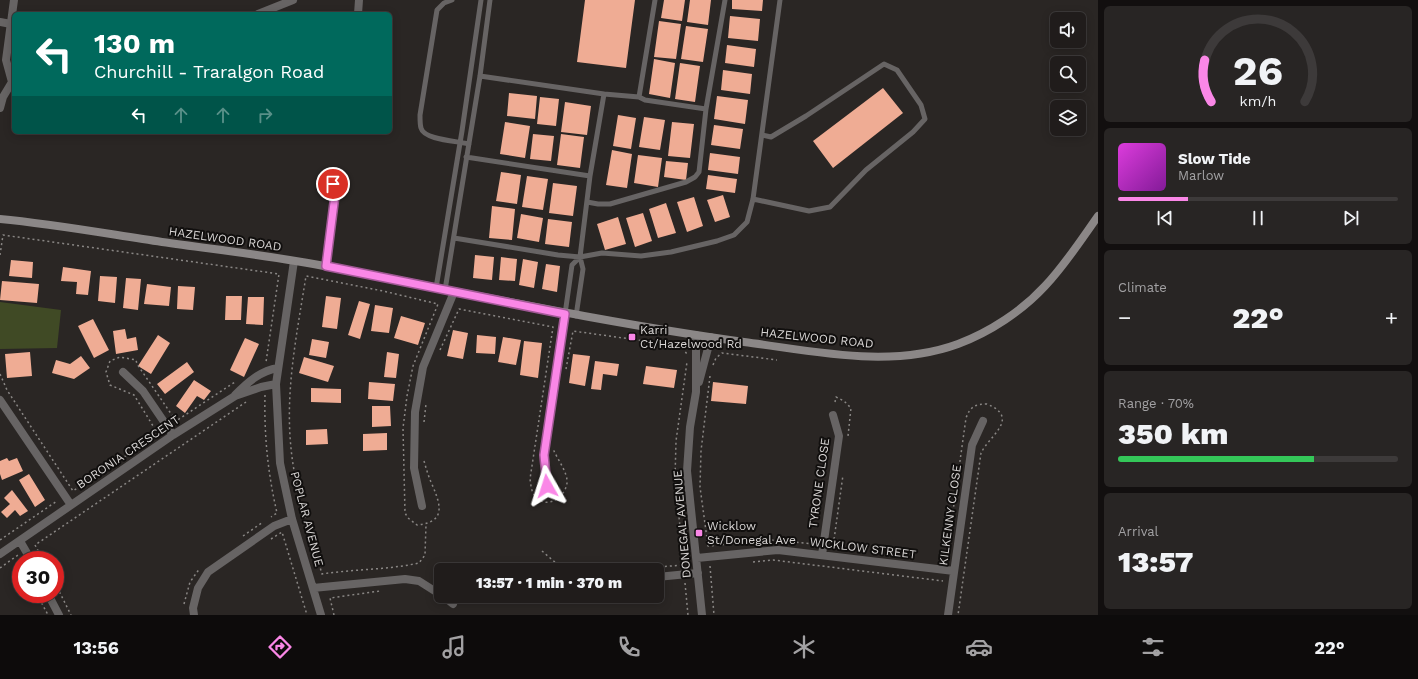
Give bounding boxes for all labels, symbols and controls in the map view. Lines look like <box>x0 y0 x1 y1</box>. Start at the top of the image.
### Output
map controls <box>1050 12 1086 136</box>
button: sound <box>1050 12 1086 48</box>
text: 130 m <box>94 27 175 60</box>
icon: left <box>28 28 80 80</box>
text: 26 <box>1233 46 1283 95</box>
button: search <box>1050 56 1086 92</box>
text: Churchill - Traralgon Road <box>94 61 324 82</box>
text: km/h <box>1240 92 1276 108</box>
button: layers <box>1050 100 1086 136</box>
icon: left <box>128 104 150 126</box>
icon: ahead <box>170 104 192 126</box>
icon: ahead <box>212 104 234 126</box>
icon: right <box>254 104 276 126</box>
text: Slow Tide <box>1178 150 1251 168</box>
pin <box>316 167 350 201</box>
text: Marlow <box>1178 168 1224 183</box>
icon: arrive <box>322 173 344 195</box>
icon: previous <box>1154 207 1176 229</box>
icon: pause <box>1247 207 1269 229</box>
icon: next <box>1340 207 1362 229</box>
street label: HAZELWOOD ROAD <box>168 224 282 254</box>
text: Climate <box>1118 280 1167 295</box>
text: 22° <box>1232 300 1284 335</box>
text: − <box>1118 305 1131 330</box>
text: + <box>1385 305 1398 330</box>
place label: Karri Ct/Hazelwood Rd <box>640 323 742 351</box>
street label: HAZELWOOD ROAD <box>760 325 874 351</box>
marker: Karri Ct/Hazelwood Rd <box>627 332 637 342</box>
text: Range · 70% <box>1118 396 1194 411</box>
street label: BORONIA CRESCENT <box>74 412 182 492</box>
text: 350 km <box>1118 416 1228 451</box>
street label: TYRONE CLOSE <box>806 437 832 529</box>
street label: KILKENNY CLOSE <box>936 463 964 566</box>
position arrow <box>526 465 568 507</box>
street label: DONEGAL AVENUE <box>670 469 694 579</box>
street label: POPLAR AVENUE <box>288 470 327 568</box>
place label: Wicklow St/Donegal Ave <box>707 519 796 547</box>
text: Arrival <box>1118 524 1159 539</box>
marker: Wicklow St/Donegal Ave <box>694 528 704 538</box>
street label: WICKLOW STREET <box>809 535 917 561</box>
text: 13:57 <box>1118 544 1193 579</box>
speed limit sign: 30 <box>12 551 64 603</box>
text: 13:57 · 1 min · 370 m <box>476 574 622 592</box>
icon: directions <box>266 633 294 661</box>
icon: music <box>440 633 468 661</box>
icon: phone <box>615 633 643 661</box>
icon: climate <box>790 633 818 661</box>
icon: car <box>965 633 993 661</box>
icon: filters <box>1139 633 1167 661</box>
text: 13:56 <box>73 637 119 658</box>
text: 22° <box>1314 637 1345 658</box>

